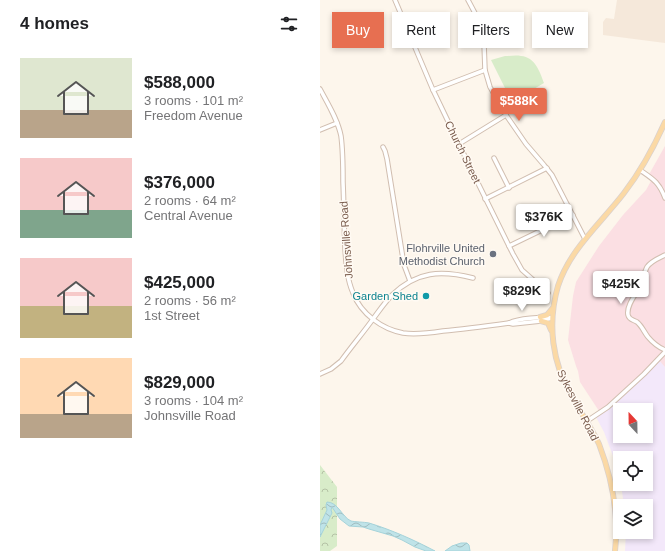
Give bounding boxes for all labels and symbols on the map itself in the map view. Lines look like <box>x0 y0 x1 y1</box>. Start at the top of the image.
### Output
pin: $588K <box>491 88 547 122</box>
street label: Church Street <box>443 119 483 185</box>
street label: Johnsville Road <box>337 201 355 279</box>
pin: $376K <box>516 204 572 238</box>
place label: Flohrville United Methodist Church <box>399 242 485 267</box>
marker: Flohrville United Methodist Church <box>488 249 498 259</box>
pin: $425K <box>593 271 649 305</box>
pin: $829K <box>494 278 550 312</box>
place label: Garden Shed <box>353 290 418 302</box>
marker: Garden Shed <box>421 291 431 301</box>
street label: Sykesville Road <box>555 367 601 443</box>
north arrow <box>613 403 653 443</box>

